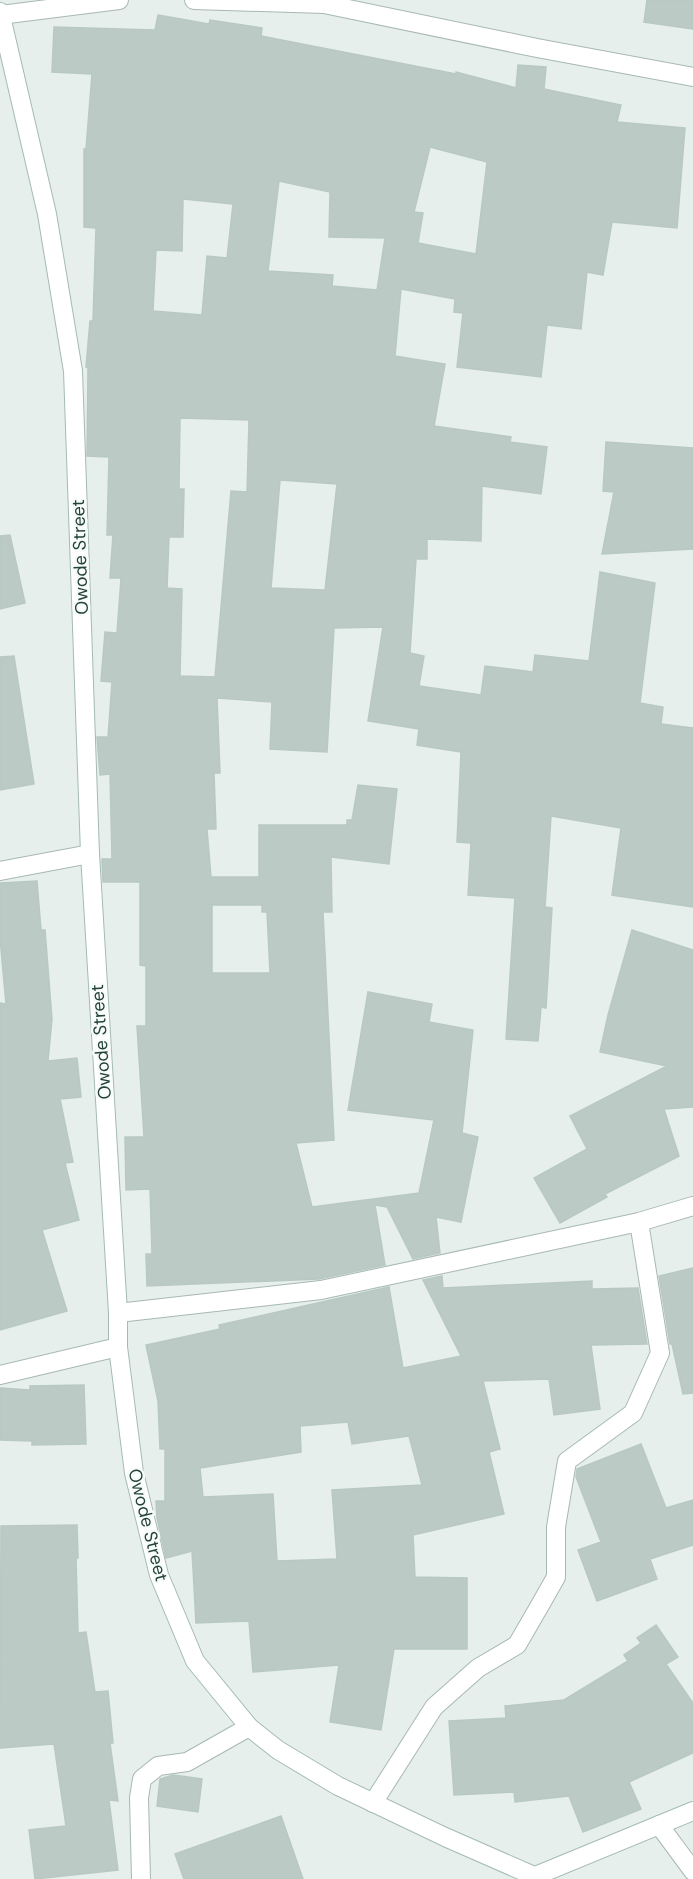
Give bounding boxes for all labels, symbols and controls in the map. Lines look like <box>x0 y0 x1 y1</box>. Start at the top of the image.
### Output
street label: Owode Street <box>66 499 94 615</box>
street label: Owode Street <box>85 984 117 1100</box>
street label: Owode Street <box>122 1466 174 1584</box>

